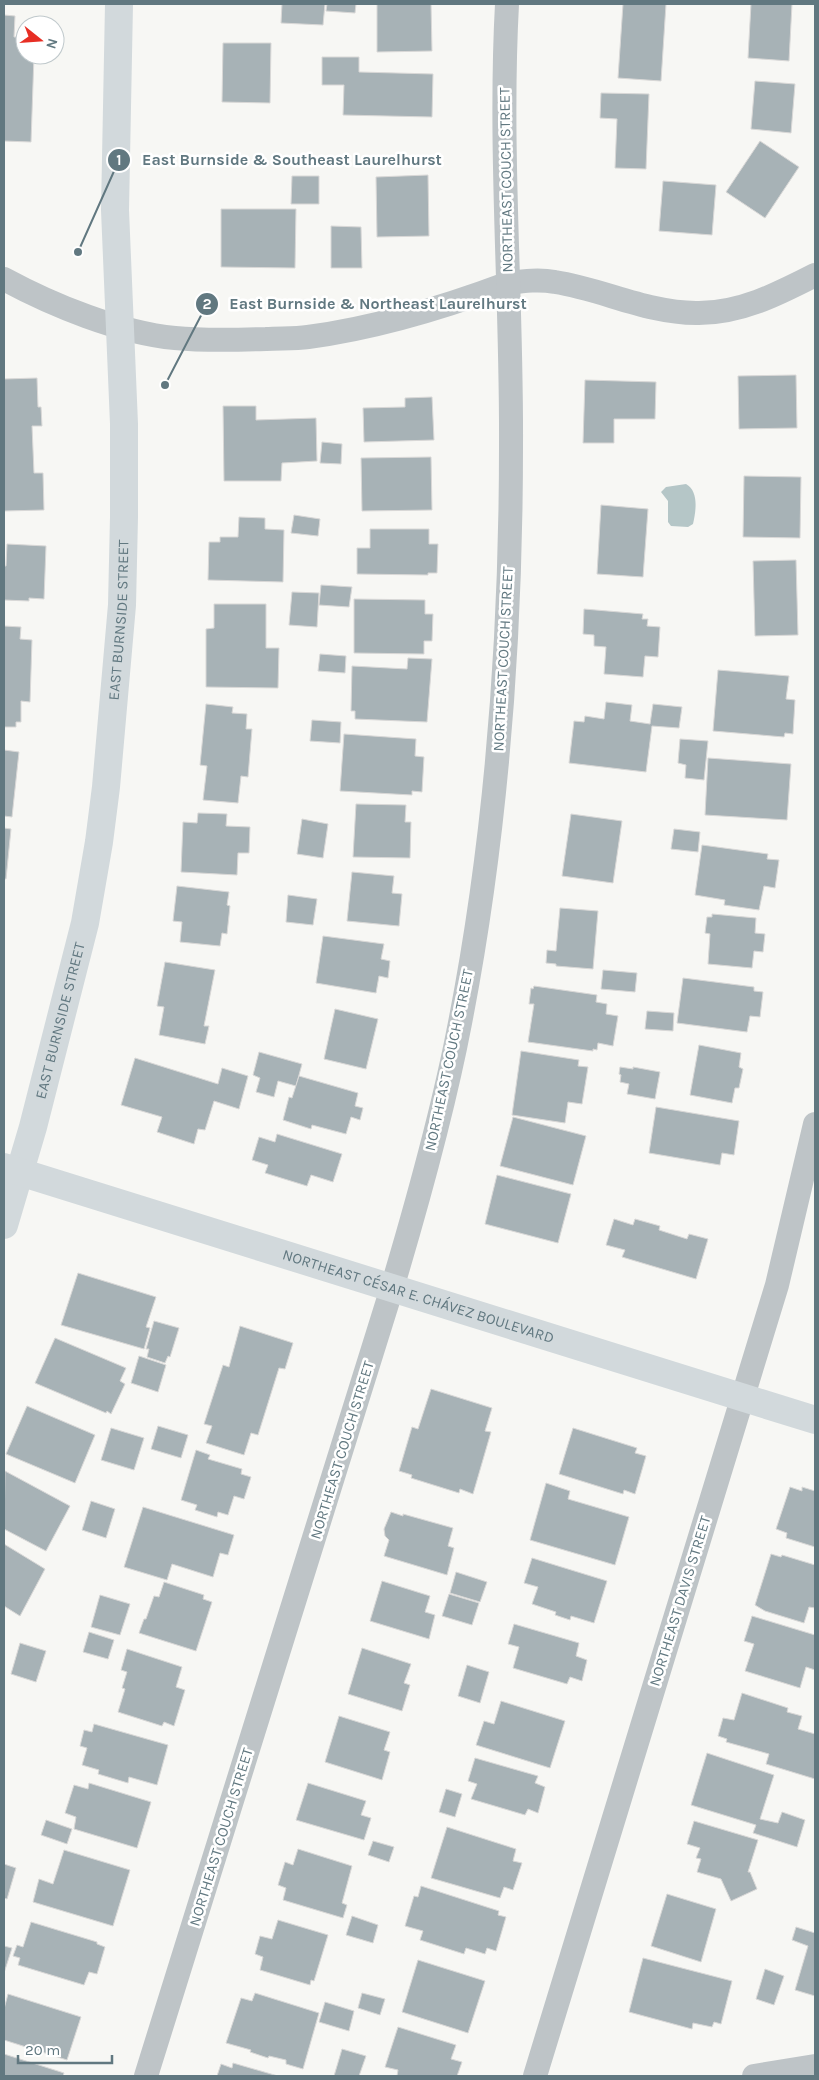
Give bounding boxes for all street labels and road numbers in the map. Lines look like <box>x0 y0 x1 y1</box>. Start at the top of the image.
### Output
street label: NORTHEAST COUCH STREET <box>495 87 517 273</box>
street label: EAST BURNSIDE STREET <box>105 539 132 701</box>
street label: NORTHEAST COUCH STREET <box>489 565 517 752</box>
street label: EAST BURNSIDE STREET <box>31 940 89 1101</box>
street label: NORTHEAST COUCH STREET <box>421 967 477 1153</box>
street label: NORTHEAST CÉSAR E. CHÁVEZ BOULEVARD <box>280 1245 556 1347</box>
street label: NORTHEAST COUCH STREET <box>306 1358 378 1541</box>
street label: NORTHEAST DAVIS STREET <box>645 1513 715 1688</box>
street label: NORTHEAST COUCH STREET <box>185 1745 257 1928</box>

